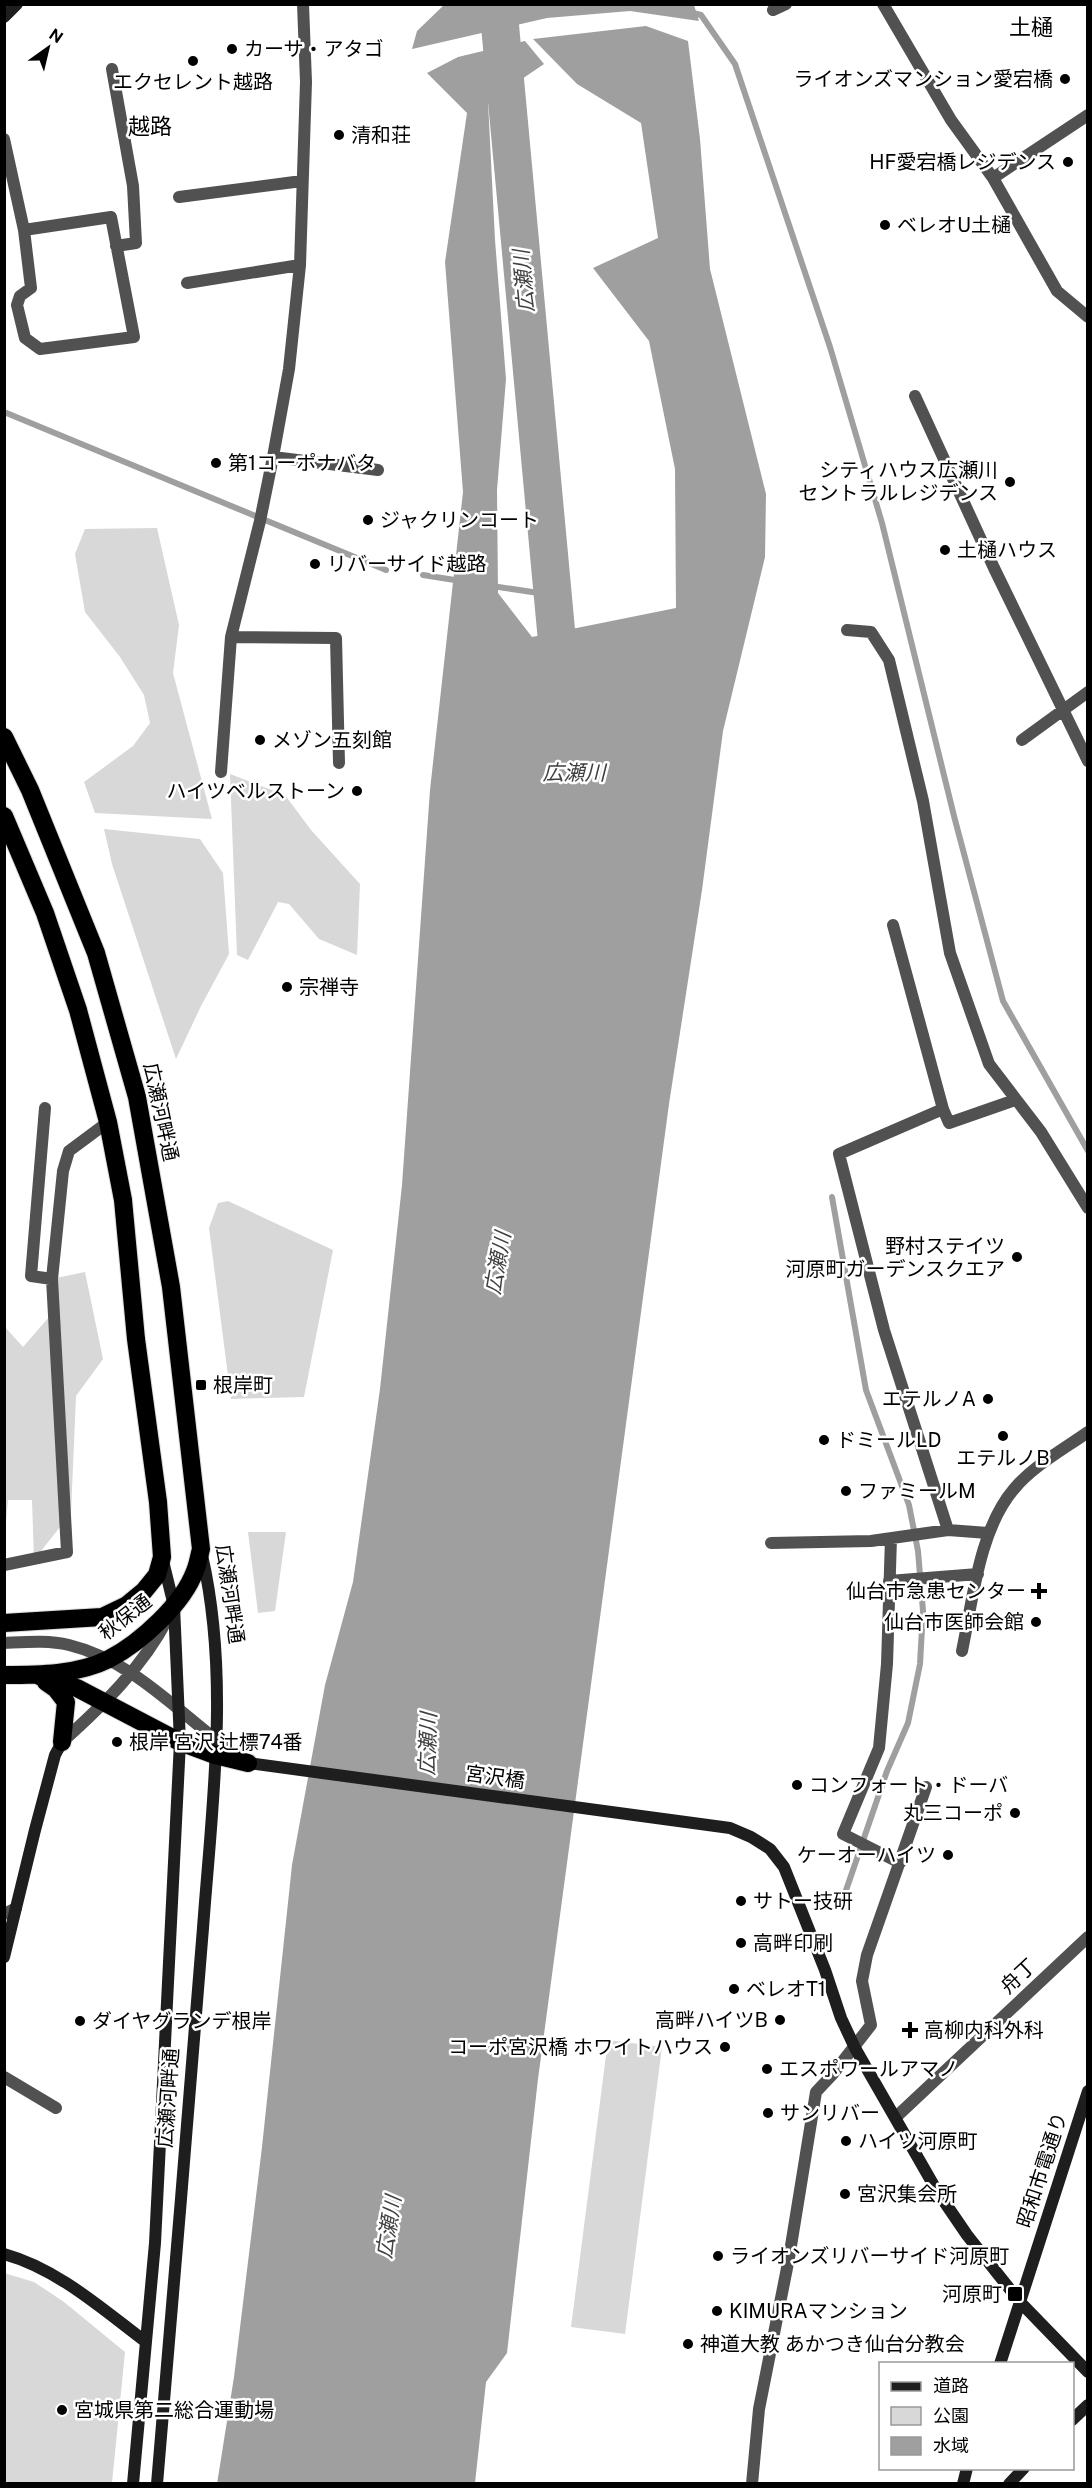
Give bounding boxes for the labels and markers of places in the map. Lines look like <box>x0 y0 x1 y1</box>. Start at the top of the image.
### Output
place label: カーサ・アタゴ <box>244 37 384 61</box>
marker: カーサ・アタゴ <box>225 42 239 56</box>
marker: エクセレント越路 <box>186 54 200 68</box>
place label: ライオンズマンション愛宕橋 <box>793 67 1053 91</box>
place label: エクセレント越路 <box>113 70 273 94</box>
marker: ライオンズマンション愛宕橋 <box>1058 72 1072 86</box>
place label: 清和荘 <box>351 123 411 147</box>
marker: 清和荘 <box>332 128 346 142</box>
place label: HF愛宕橋レジデンス <box>869 150 1056 174</box>
marker: HF愛宕橋レジデンス <box>1061 155 1075 169</box>
place label: ベレオU土樋 <box>897 213 1011 237</box>
marker: ベレオU土樋 <box>878 218 892 232</box>
place label: 第1コーポナバタ <box>228 451 376 475</box>
marker: 第1コーポナバタ <box>209 456 223 470</box>
place label: シティハウス広瀬川 セントラルレジデンス <box>798 458 998 505</box>
marker: シティハウス広瀬川 セントラルレジデンス <box>1003 475 1017 489</box>
place label: ジャクリンコート <box>380 508 539 532</box>
marker: ジャクリンコート <box>361 513 375 527</box>
place label: 土樋ハウス <box>957 538 1057 562</box>
marker: 土樋ハウス <box>938 543 952 557</box>
place label: リバーサイド越路 <box>327 552 487 576</box>
marker: リバーサイド越路 <box>308 557 322 571</box>
place label: メゾン五刻館 <box>272 728 392 752</box>
marker: メゾン五刻館 <box>253 733 267 747</box>
place label: ハイツベルストーン <box>166 779 345 803</box>
marker: ハイツベルストーン <box>350 784 364 798</box>
place label: 宗禅寺 <box>299 975 359 999</box>
marker: 宗禅寺 <box>280 980 294 994</box>
place label: 野村ステイツ 河原町ガーデンスクエア <box>785 1234 1005 1281</box>
marker: 野村ステイツ 河原町ガーデンスクエア <box>1010 1250 1024 1264</box>
place label: 根岸町 <box>213 1373 273 1397</box>
marker: 根岸町 <box>194 1378 208 1392</box>
place label: エテルノA <box>882 1387 976 1411</box>
marker: エテルノA <box>981 1392 995 1406</box>
place label: ドミールLD <box>836 1428 941 1452</box>
marker: エテルノB <box>996 1429 1010 1443</box>
marker: ドミールLD <box>817 1433 831 1447</box>
place label: エテルノB <box>956 1446 1050 1470</box>
place label: ファミールM <box>858 1479 976 1503</box>
marker: ファミールM <box>839 1484 853 1498</box>
place label: 仙台市急患センター <box>846 1579 1026 1603</box>
marker: 仙台市急患センター <box>1030 1582 1048 1600</box>
place label: 仙台市医師会館 <box>884 1610 1024 1634</box>
marker: 仙台市医師会館 <box>1029 1615 1043 1629</box>
place label: 根岸 宮沢 辻標74番 <box>129 1730 303 1754</box>
marker: 根岸 宮沢 辻標74番 <box>110 1735 124 1749</box>
place label: コンフォート・ドーバ <box>809 1773 1008 1797</box>
marker: コンフォート・ドーバ <box>790 1778 804 1792</box>
place label: 丸三コーポ <box>903 1801 1003 1825</box>
marker: 丸三コーポ <box>1008 1806 1022 1820</box>
place label: ケーオーハイツ <box>797 1843 936 1867</box>
marker: ケーオーハイツ <box>941 1848 955 1862</box>
place label: サトー技研 <box>753 1889 853 1913</box>
marker: サトー技研 <box>734 1894 748 1908</box>
place label: 高畔印刷 <box>753 1931 833 1955</box>
marker: 高畔印刷 <box>734 1936 748 1950</box>
place label: ベレオT1 <box>746 1977 826 2001</box>
marker: ベレオT1 <box>727 1982 741 1996</box>
place label: 高畔ハイツB <box>655 2008 768 2032</box>
place label: ダイヤグランデ根岸 <box>92 2009 271 2033</box>
marker: 高畔ハイツB <box>773 2013 787 2027</box>
marker: ダイヤグランデ根岸 <box>73 2014 87 2028</box>
place label: 高柳内科外科 <box>924 2018 1044 2042</box>
marker: 高柳内科外科 <box>901 2021 919 2039</box>
place label: コーポ宮沢橋 ホワイトハウス <box>448 2035 713 2059</box>
marker: コーポ宮沢橋 ホワイトハウス <box>718 2040 732 2054</box>
place label: エスポワールアマノ <box>779 2057 958 2081</box>
marker: エスポワールアマノ <box>760 2062 774 2076</box>
place label: サンリバー <box>780 2101 880 2125</box>
marker: サンリバー <box>761 2106 775 2120</box>
place label: ハイツ河原町 <box>858 2129 978 2153</box>
marker: ハイツ河原町 <box>839 2134 853 2148</box>
place label: 宮沢集会所 <box>857 2182 957 2206</box>
marker: 宮沢集会所 <box>838 2187 852 2201</box>
place label: ライオンズリバーサイド河原町 <box>730 2244 1009 2268</box>
marker: ライオンズリバーサイド河原町 <box>711 2249 725 2263</box>
place label: 河原町 <box>942 2282 1002 2306</box>
marker: 河原町 <box>1006 2285 1024 2303</box>
place label: KIMURAマンション <box>729 2299 908 2323</box>
marker: KIMURAマンション <box>710 2304 724 2318</box>
place label: 神道大教 あかつき仙台分教会 <box>700 2332 965 2356</box>
marker: 神道大教 あかつき仙台分教会 <box>681 2337 695 2351</box>
place label: 宮城県第二総合運動場 <box>74 2398 274 2422</box>
marker: 宮城県第二総合運動場 <box>55 2403 69 2417</box>

